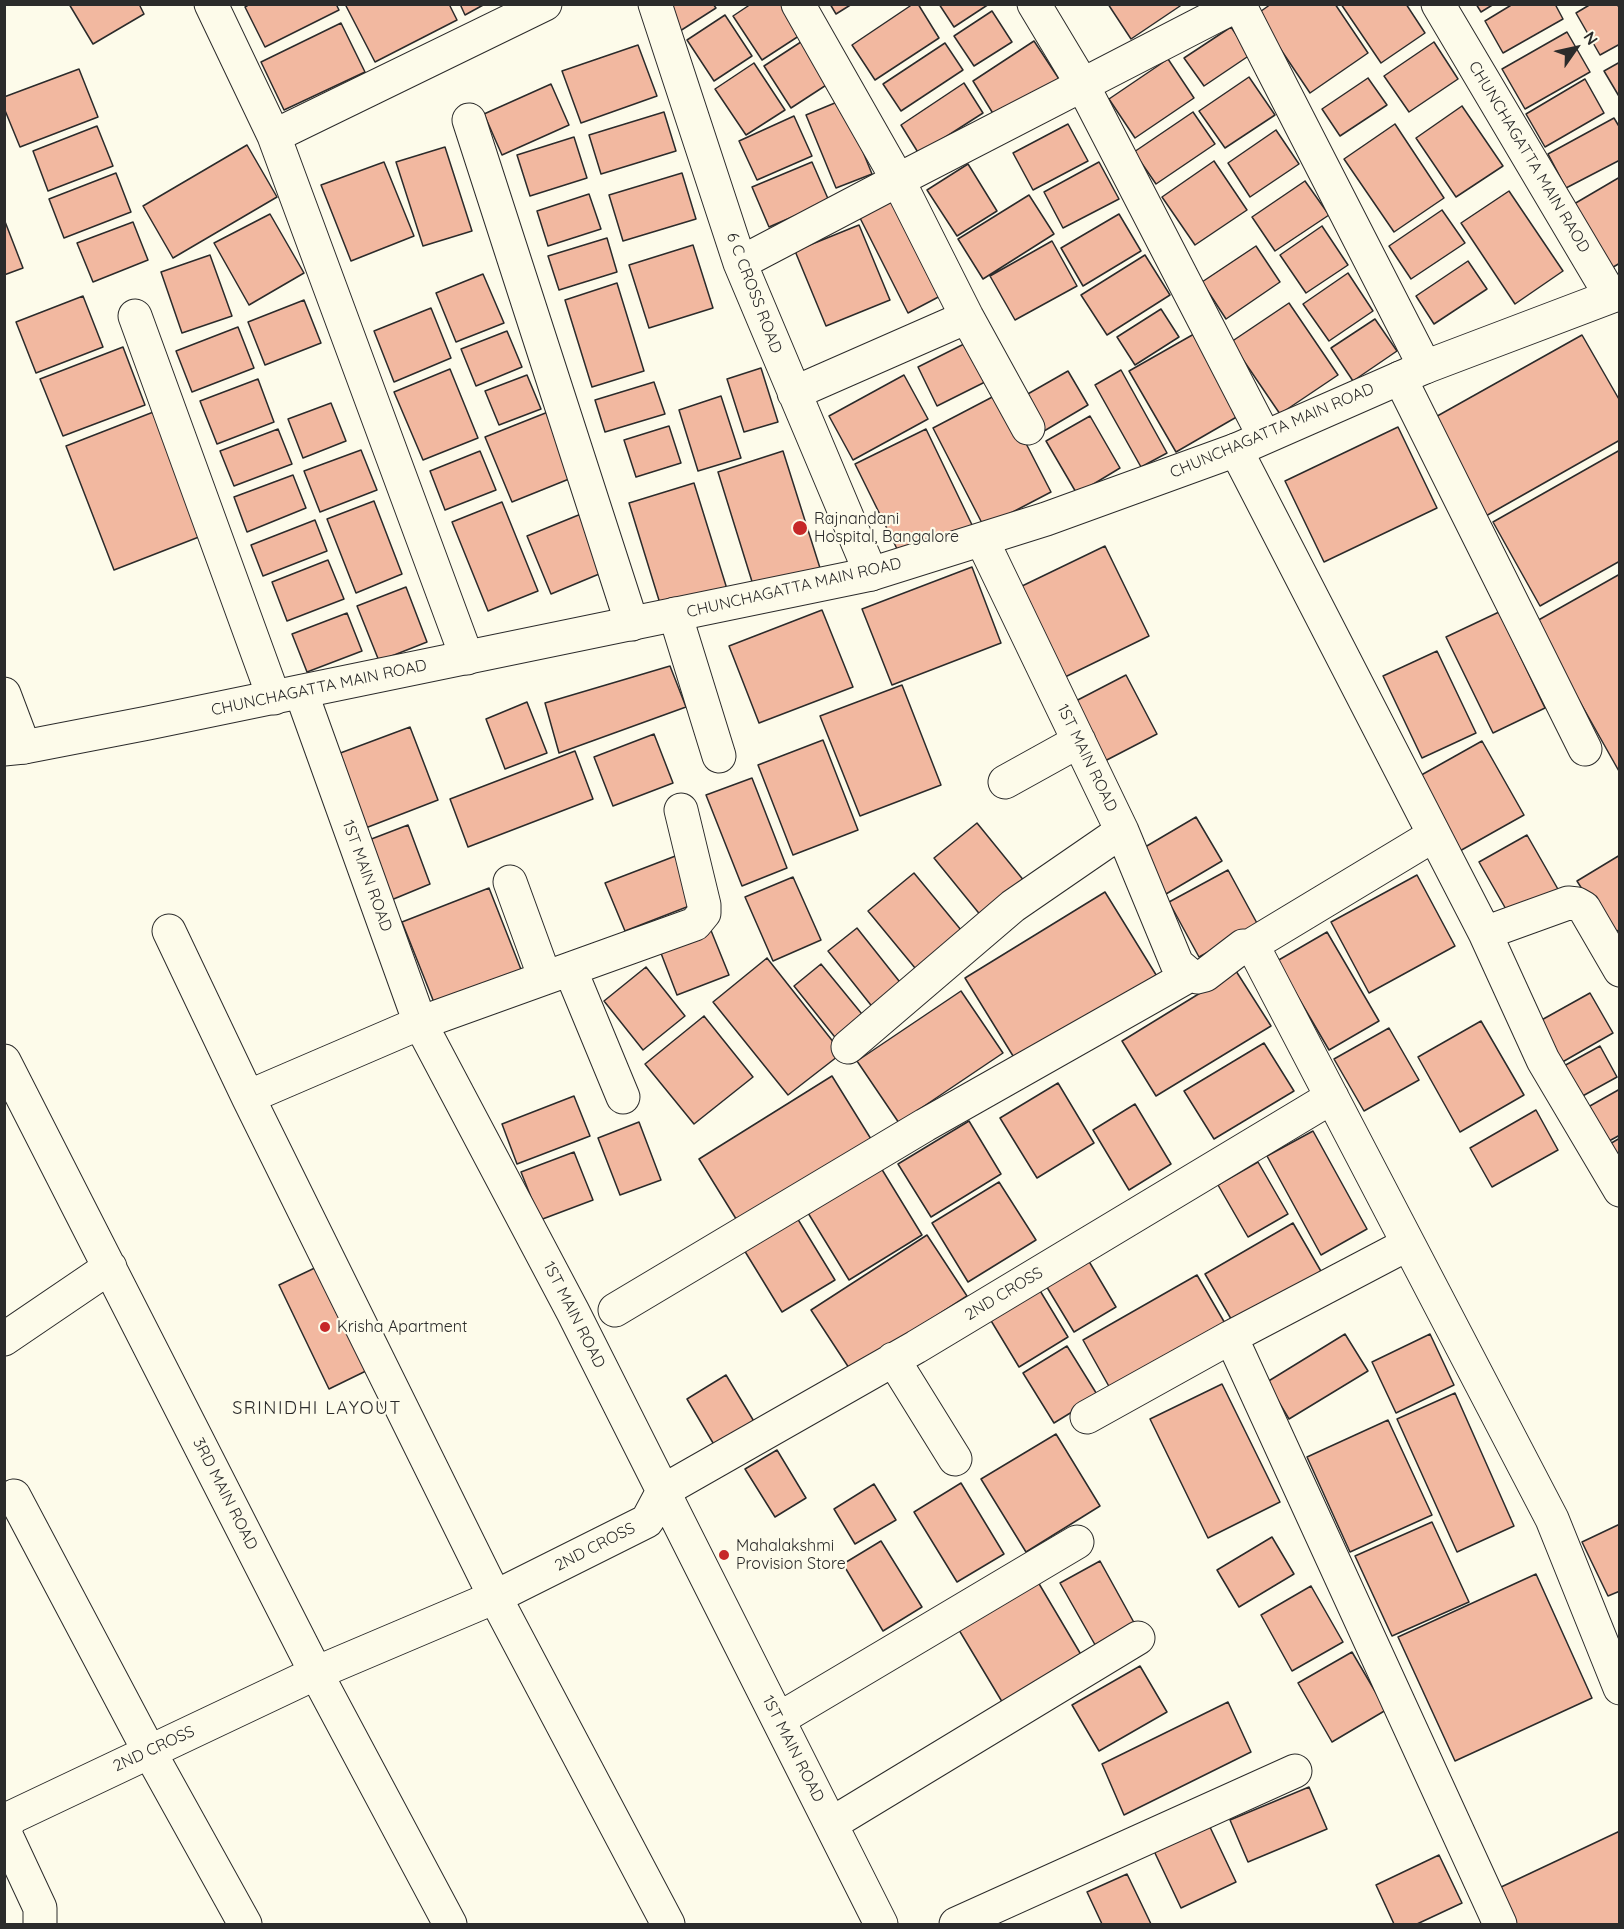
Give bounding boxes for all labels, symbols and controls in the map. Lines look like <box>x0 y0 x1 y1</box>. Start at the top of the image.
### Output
north arrow <box>1546 18 1606 78</box>
text: N <box>1579 27 1602 48</box>
street label: CHUNCHAGATTA MAIN RAOD <box>1464 58 1594 256</box>
street label: 6 C CROSS ROAD <box>722 230 786 356</box>
street label: CHUNCHAGATTA MAIN ROAD <box>1167 379 1377 483</box>
place label: Rajnandani Hospital, Bangalore <box>814 509 959 547</box>
marker: Rajnandani Hospital, Bangalore <box>791 519 809 537</box>
street label: CHUNCHAGATTA MAIN ROAD <box>685 554 903 622</box>
street label: CHUNCHAGATTA MAIN ROAD <box>209 656 429 720</box>
street label: 1ST MAIN ROAD <box>1053 701 1121 815</box>
street label: 1ST MAIN ROAD <box>338 818 396 934</box>
street label: 1ST MAIN ROAD <box>539 1258 609 1372</box>
street label: 2ND CROSS <box>961 1263 1047 1325</box>
place label: Krisha Apartment <box>337 1317 468 1337</box>
marker: Krisha Apartment <box>318 1320 332 1334</box>
district label: SRINIDHI LAYOUT <box>232 1398 402 1420</box>
street label: 3RD MAIN ROAD <box>188 1435 262 1553</box>
street label: 2ND CROSS <box>552 1519 638 1575</box>
place label: Mahalakshmi Provision Store <box>736 1536 846 1574</box>
marker: Mahalakshmi Provision Store <box>717 1548 731 1562</box>
street label: 1ST MAIN ROAD <box>758 1692 828 1806</box>
street label: 2ND CROSS <box>110 1722 198 1776</box>

